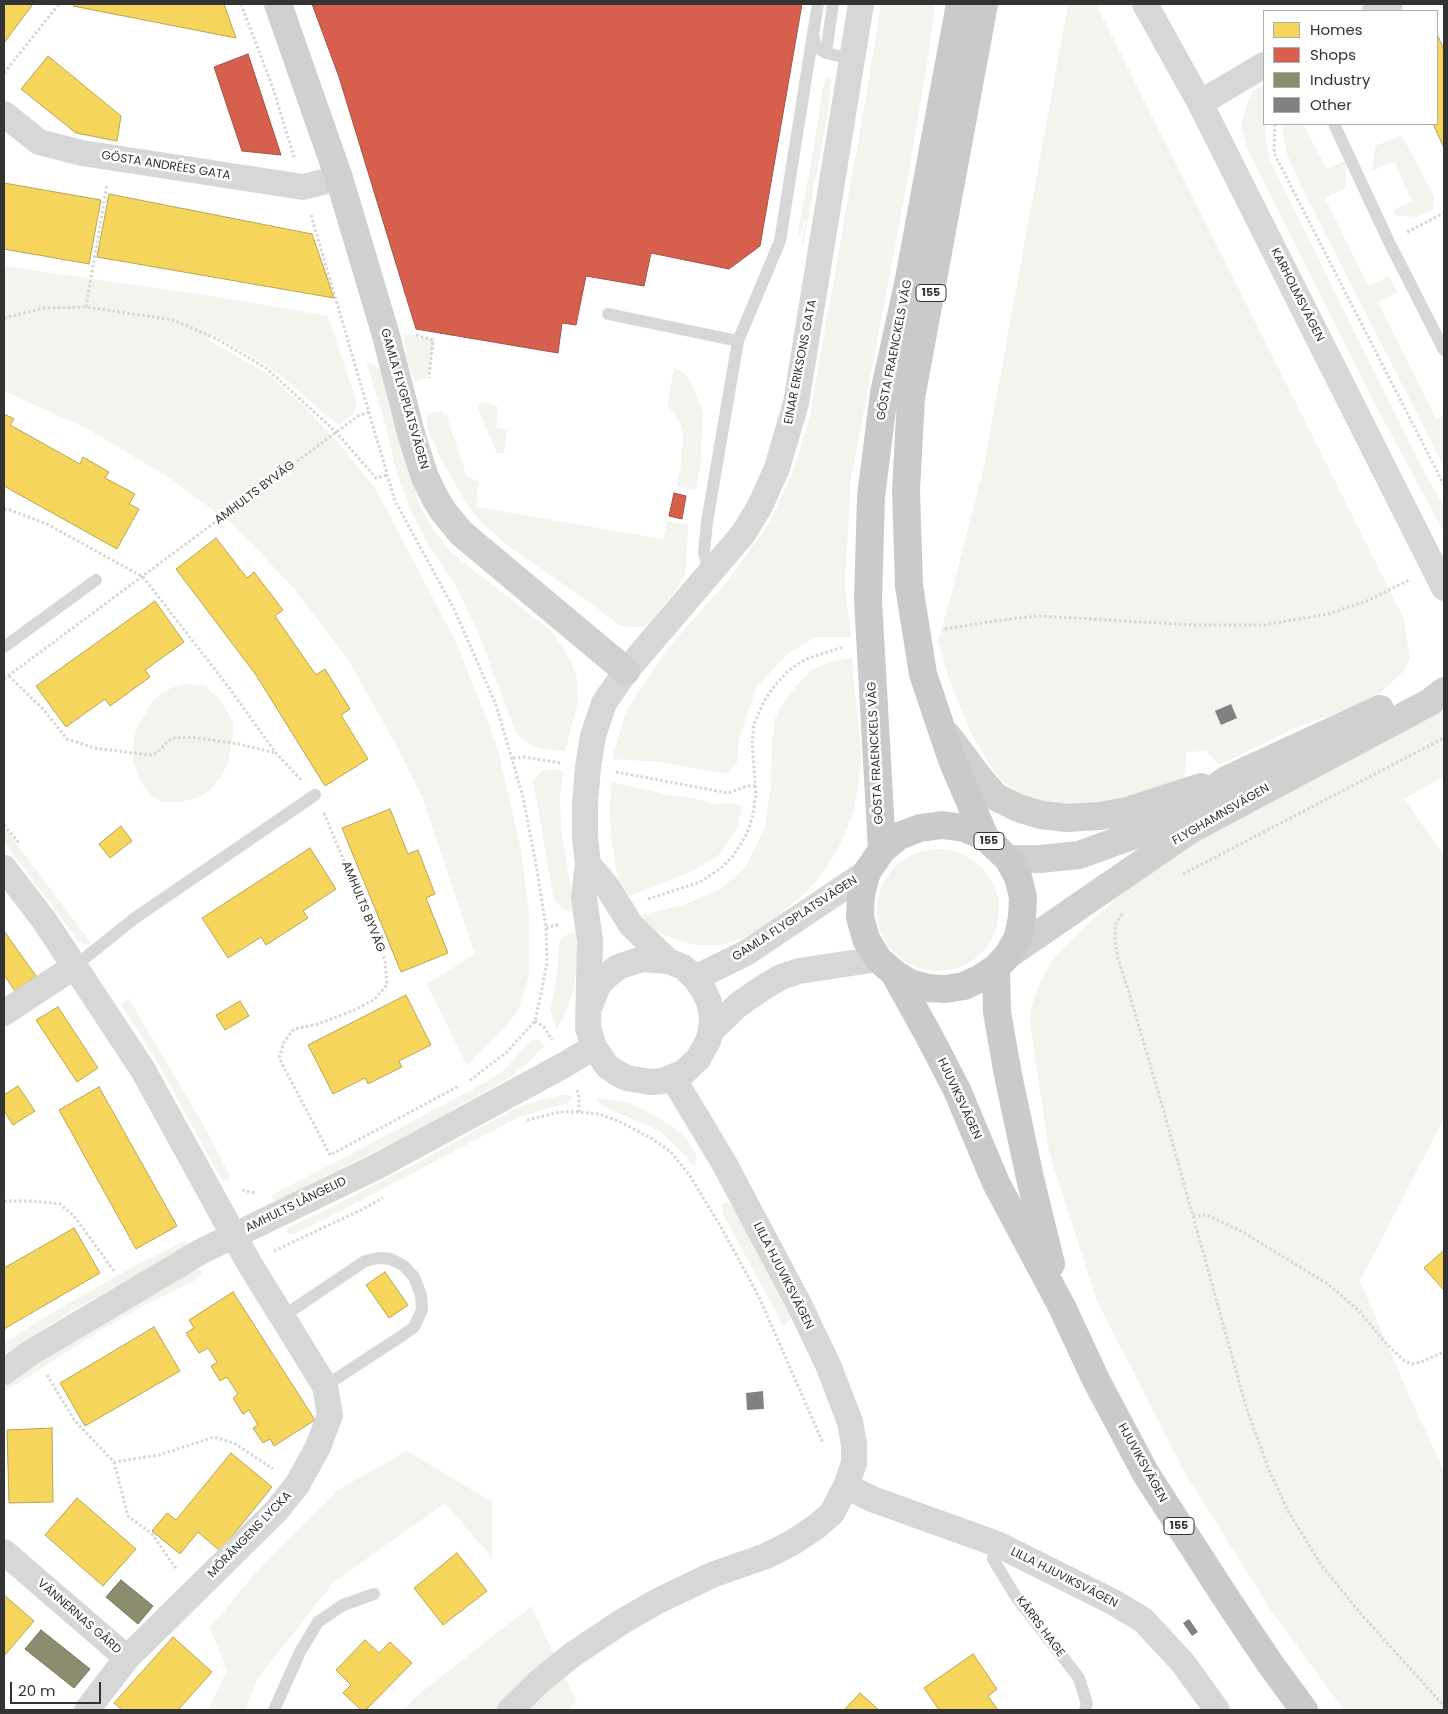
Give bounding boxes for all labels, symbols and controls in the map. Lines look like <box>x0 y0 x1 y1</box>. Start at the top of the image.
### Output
legend <box>1263 10 1438 125</box>
text: Homes <box>1310 19 1363 40</box>
text: Shops <box>1310 44 1356 65</box>
text: Industry <box>1310 69 1370 90</box>
text: Other <box>1310 94 1352 115</box>
street label: GÖSTA ANDRÉES GATA <box>100 149 232 183</box>
street label: KARHOLMSVÄGEN <box>1267 246 1327 344</box>
street label: GÖSTA FRAENCKELS VÄG <box>874 278 916 422</box>
road number: 155 <box>916 284 946 302</box>
street label: EINAR ERIKSONS GATA <box>782 298 820 426</box>
street label: GAMLA FLYGPLATSVÄGEN <box>377 327 431 471</box>
street label: AMHULTS BYVÄG <box>212 458 298 528</box>
street label: GÖSTA FRAENCKELS VÄG <box>865 681 887 825</box>
street label: FLYGHAMNSVÄGEN <box>1170 781 1272 849</box>
road number: 155 <box>974 832 1004 849</box>
street label: AMHULTS BYVÄG <box>338 859 388 955</box>
street label: GAMLA FLYGPLATSVÄGEN <box>730 873 860 965</box>
street label: HJUVIKSVÄGEN <box>934 1056 984 1142</box>
street label: AMHULTS LÅNGELID <box>243 1174 349 1236</box>
street label: LILLA HJUVIKSVÄGEN <box>750 1220 816 1332</box>
street label: HJUVIKSVÄGEN <box>1114 1421 1170 1505</box>
street label: MÖRÄNGENS LYCKA <box>205 1489 295 1581</box>
road number: 155 <box>1164 1518 1194 1534</box>
street label: LILLA HJUVIKSVÄGEN <box>1008 1545 1120 1611</box>
street label: VÄNNERNAS GÅRD <box>34 1577 124 1657</box>
street label: KÄRRS HAGE <box>1013 1594 1067 1660</box>
scale bar <box>12 1672 104 1704</box>
text: 20 m <box>18 1680 56 1701</box>

